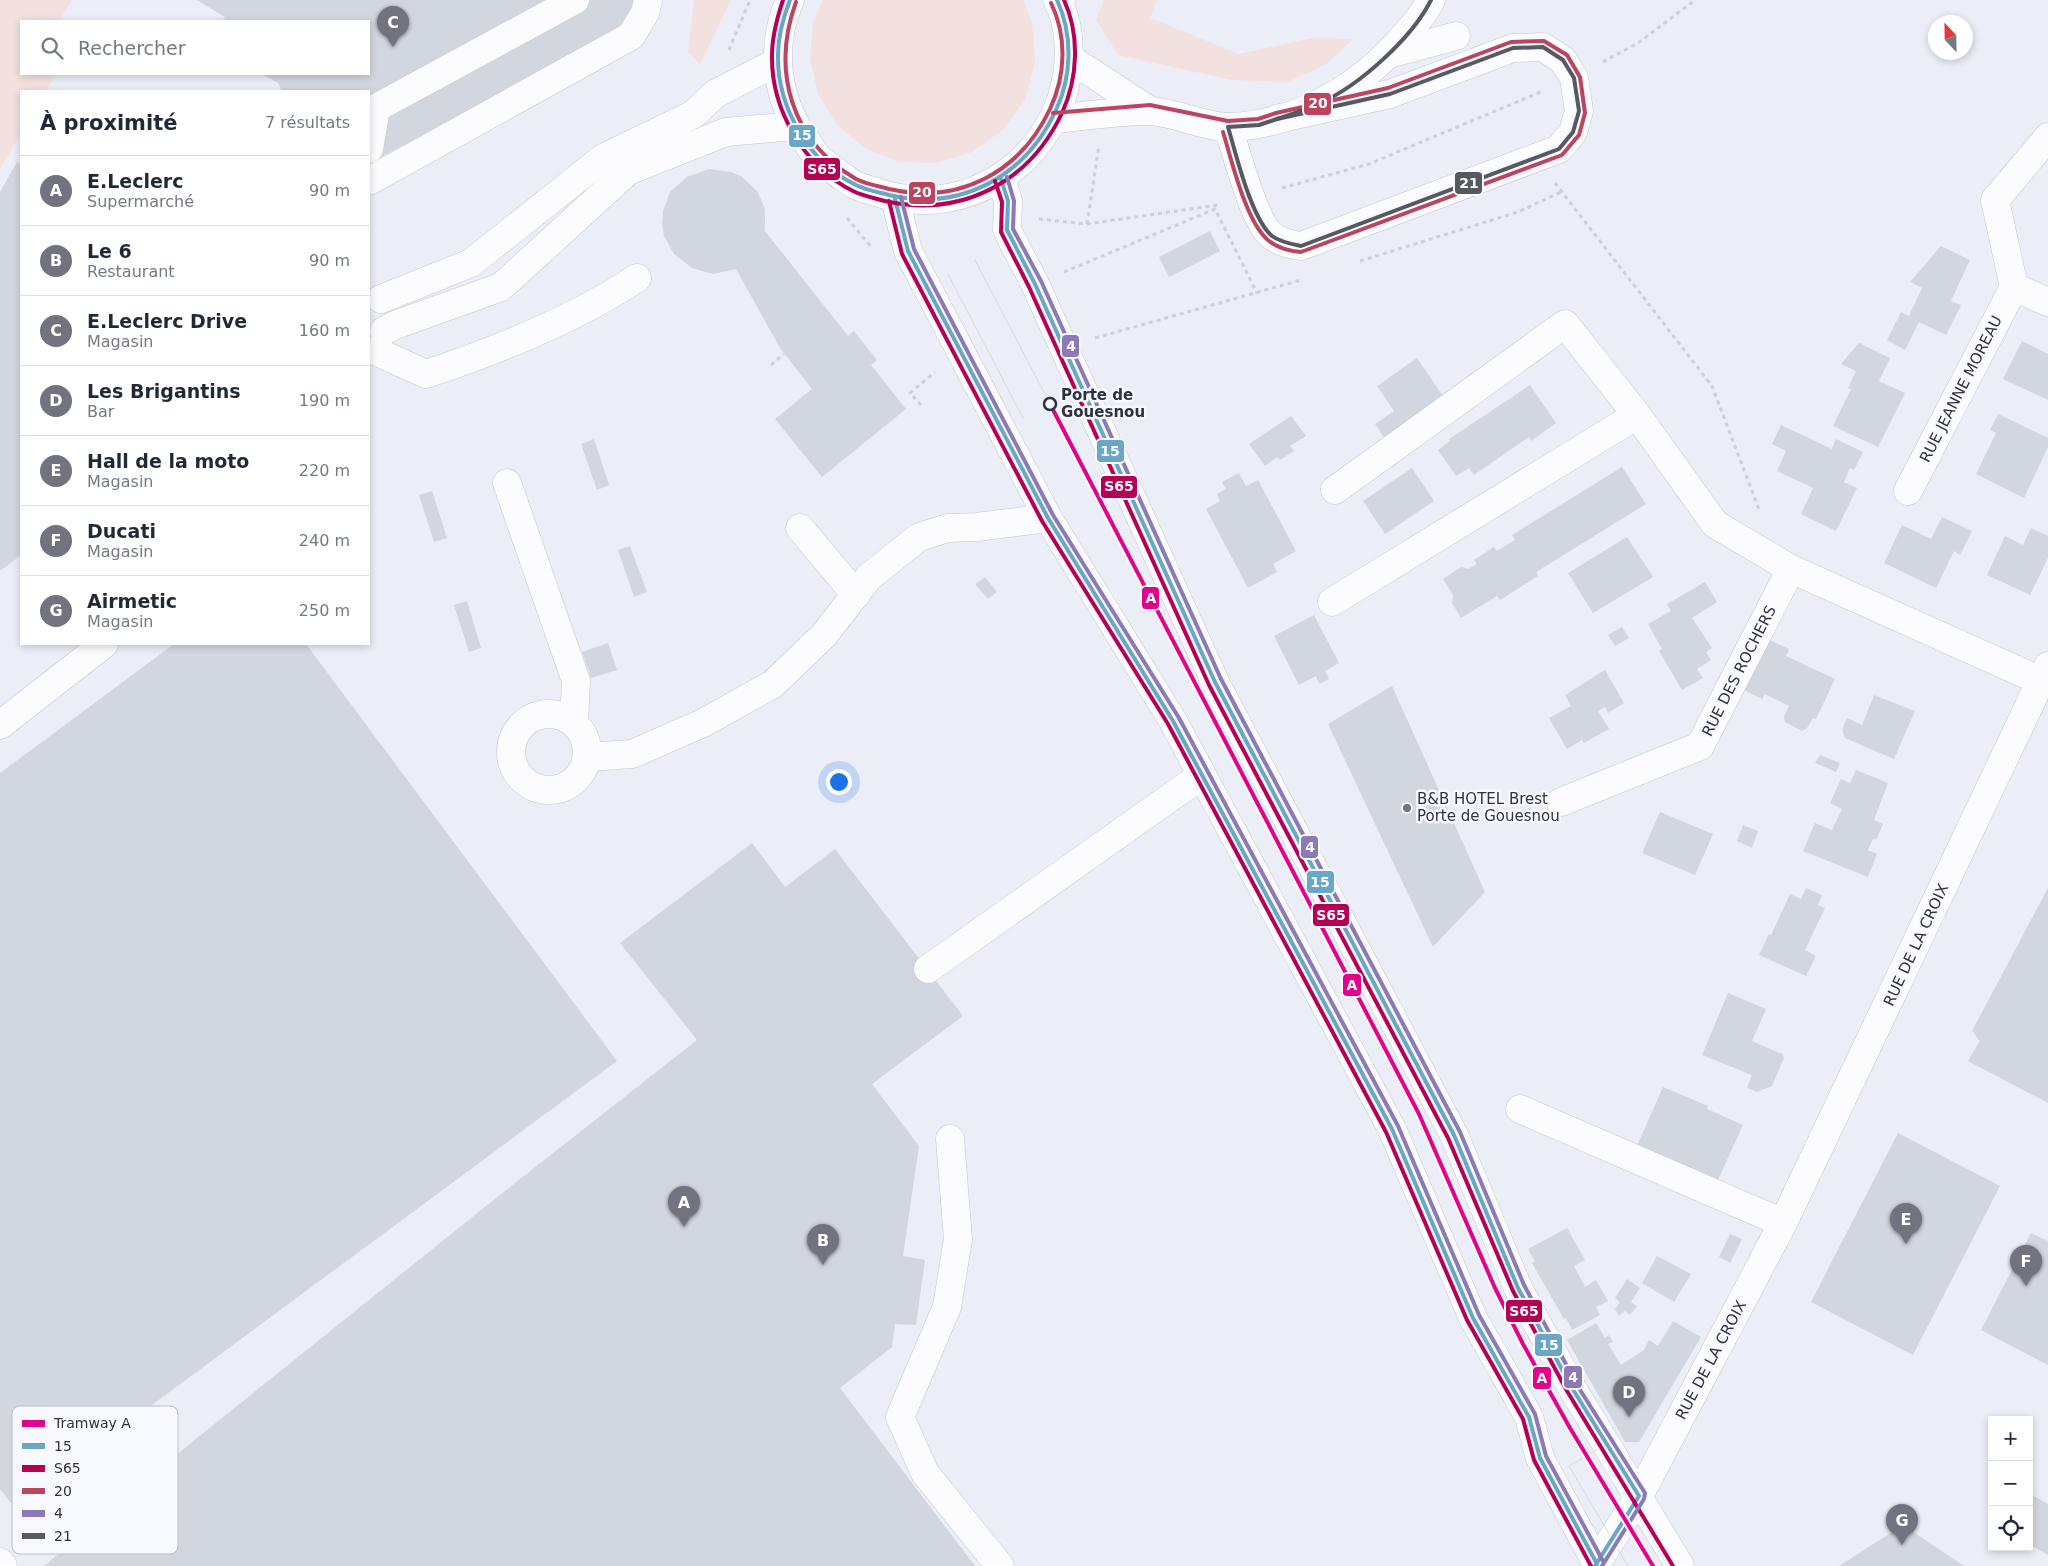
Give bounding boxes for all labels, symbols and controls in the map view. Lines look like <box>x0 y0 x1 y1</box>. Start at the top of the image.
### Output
pin: C <box>377 6 409 47</box>
north arrow <box>1928 15 1973 60</box>
search box <box>20 20 370 75</box>
icon: search <box>38 34 66 62</box>
text: Rechercher <box>78 37 186 59</box>
line badge: 20 <box>1303 92 1332 116</box>
text: 20 <box>1308 95 1328 111</box>
text: À proximité <box>40 111 177 135</box>
text: 7 résultats <box>265 113 350 132</box>
line badge: 15 <box>788 124 816 148</box>
text: 15 <box>792 127 812 143</box>
line badge: S65 <box>803 157 841 181</box>
text: S65 <box>807 161 837 177</box>
text: E.Leclerc <box>87 170 183 192</box>
line badge: 21 <box>1454 171 1483 195</box>
text: 21 <box>1459 175 1479 191</box>
text: A <box>50 181 62 200</box>
text: 90 m <box>309 181 350 200</box>
line badge: 20 <box>908 181 936 205</box>
text: 20 <box>912 184 932 200</box>
text: Supermarché <box>87 192 194 211</box>
text: Le 6 <box>87 240 132 262</box>
text: B <box>50 251 62 270</box>
text: 90 m <box>309 251 350 270</box>
text: Restaurant <box>87 262 175 281</box>
text: E.Leclerc Drive <box>87 310 247 332</box>
street label: RUE JEANNE MOREAU <box>1916 313 2006 465</box>
text: C <box>50 321 62 340</box>
text: 160 m <box>299 321 350 340</box>
text: Magasin <box>87 332 154 351</box>
line badge: 4 <box>1061 334 1080 358</box>
text: 4 <box>1066 338 1076 354</box>
text: Les Brigantins <box>87 380 241 402</box>
place label: Porte de Gouesnou <box>1061 386 1145 421</box>
text: D <box>49 391 63 410</box>
text: 190 m <box>299 391 350 410</box>
marker: Porte de Gouesnou <box>1043 397 1057 411</box>
text: Bar <box>87 402 114 421</box>
line badge: 15 <box>1096 439 1125 463</box>
text: 15 <box>1100 443 1120 459</box>
text: Hall de la moto <box>87 450 249 472</box>
text: E <box>51 461 61 480</box>
text: 220 m <box>299 461 350 480</box>
text: Magasin <box>87 472 154 491</box>
line badge: S65 <box>1100 475 1138 499</box>
text: S65 <box>1104 478 1134 494</box>
text: Ducati <box>87 520 156 542</box>
text: F <box>51 531 61 550</box>
text: 240 m <box>299 531 350 550</box>
text: Magasin <box>87 542 154 561</box>
line badge: A <box>1141 586 1160 610</box>
text: Airmetic <box>87 590 177 612</box>
text: A <box>1146 590 1157 606</box>
text: G <box>49 601 63 620</box>
text: 250 m <box>299 601 350 620</box>
street label: RUE DES ROCHERS <box>1698 603 1780 739</box>
text: Magasin <box>87 612 154 631</box>
your location <box>826 769 852 795</box>
place label: B&B HOTEL Brest Porte de Gouesnou <box>1417 790 1560 825</box>
marker: B&B HOTEL Brest Porte de Gouesnou <box>1401 802 1413 814</box>
line badge: 4 <box>1300 835 1319 859</box>
text: 4 <box>1305 839 1315 855</box>
line badge: 15 <box>1306 870 1335 894</box>
text: 15 <box>1310 874 1330 890</box>
street label: RUE DE LA CROIX <box>1880 881 1952 1009</box>
line badge: S65 <box>1312 903 1350 927</box>
text: S65 <box>1316 907 1346 923</box>
line badge: A <box>1342 973 1362 997</box>
text: A <box>1347 977 1358 993</box>
pin: A <box>668 1186 700 1227</box>
pin: E <box>1890 1203 1922 1244</box>
pin: B <box>807 1224 839 1265</box>
pin: F <box>2010 1245 2042 1286</box>
street label: RUE DE LA CROIX <box>1672 1297 1750 1423</box>
line badge: S65 <box>1505 1299 1543 1323</box>
text: S65 <box>1509 1303 1539 1319</box>
line badge: 15 <box>1534 1333 1563 1357</box>
text: 15 <box>1539 1337 1559 1353</box>
line badge: 4 <box>1563 1365 1583 1389</box>
line badge: A <box>1532 1366 1552 1390</box>
text: 4 <box>1568 1369 1578 1385</box>
text: A <box>1537 1370 1548 1386</box>
pin: D <box>1613 1376 1645 1417</box>
legend <box>12 1406 178 1554</box>
text: Tramway A <box>53 1415 131 1431</box>
map controls <box>1988 1416 2033 1551</box>
button: + <box>1988 1416 2033 1461</box>
text: 15 <box>54 1438 72 1454</box>
text: S65 <box>54 1460 81 1476</box>
button: − <box>1988 1461 2033 1506</box>
text: 20 <box>54 1483 72 1499</box>
pin: G <box>1886 1504 1918 1545</box>
text: 4 <box>54 1505 63 1521</box>
button: locate <box>1988 1506 2033 1551</box>
text: 21 <box>54 1528 72 1544</box>

